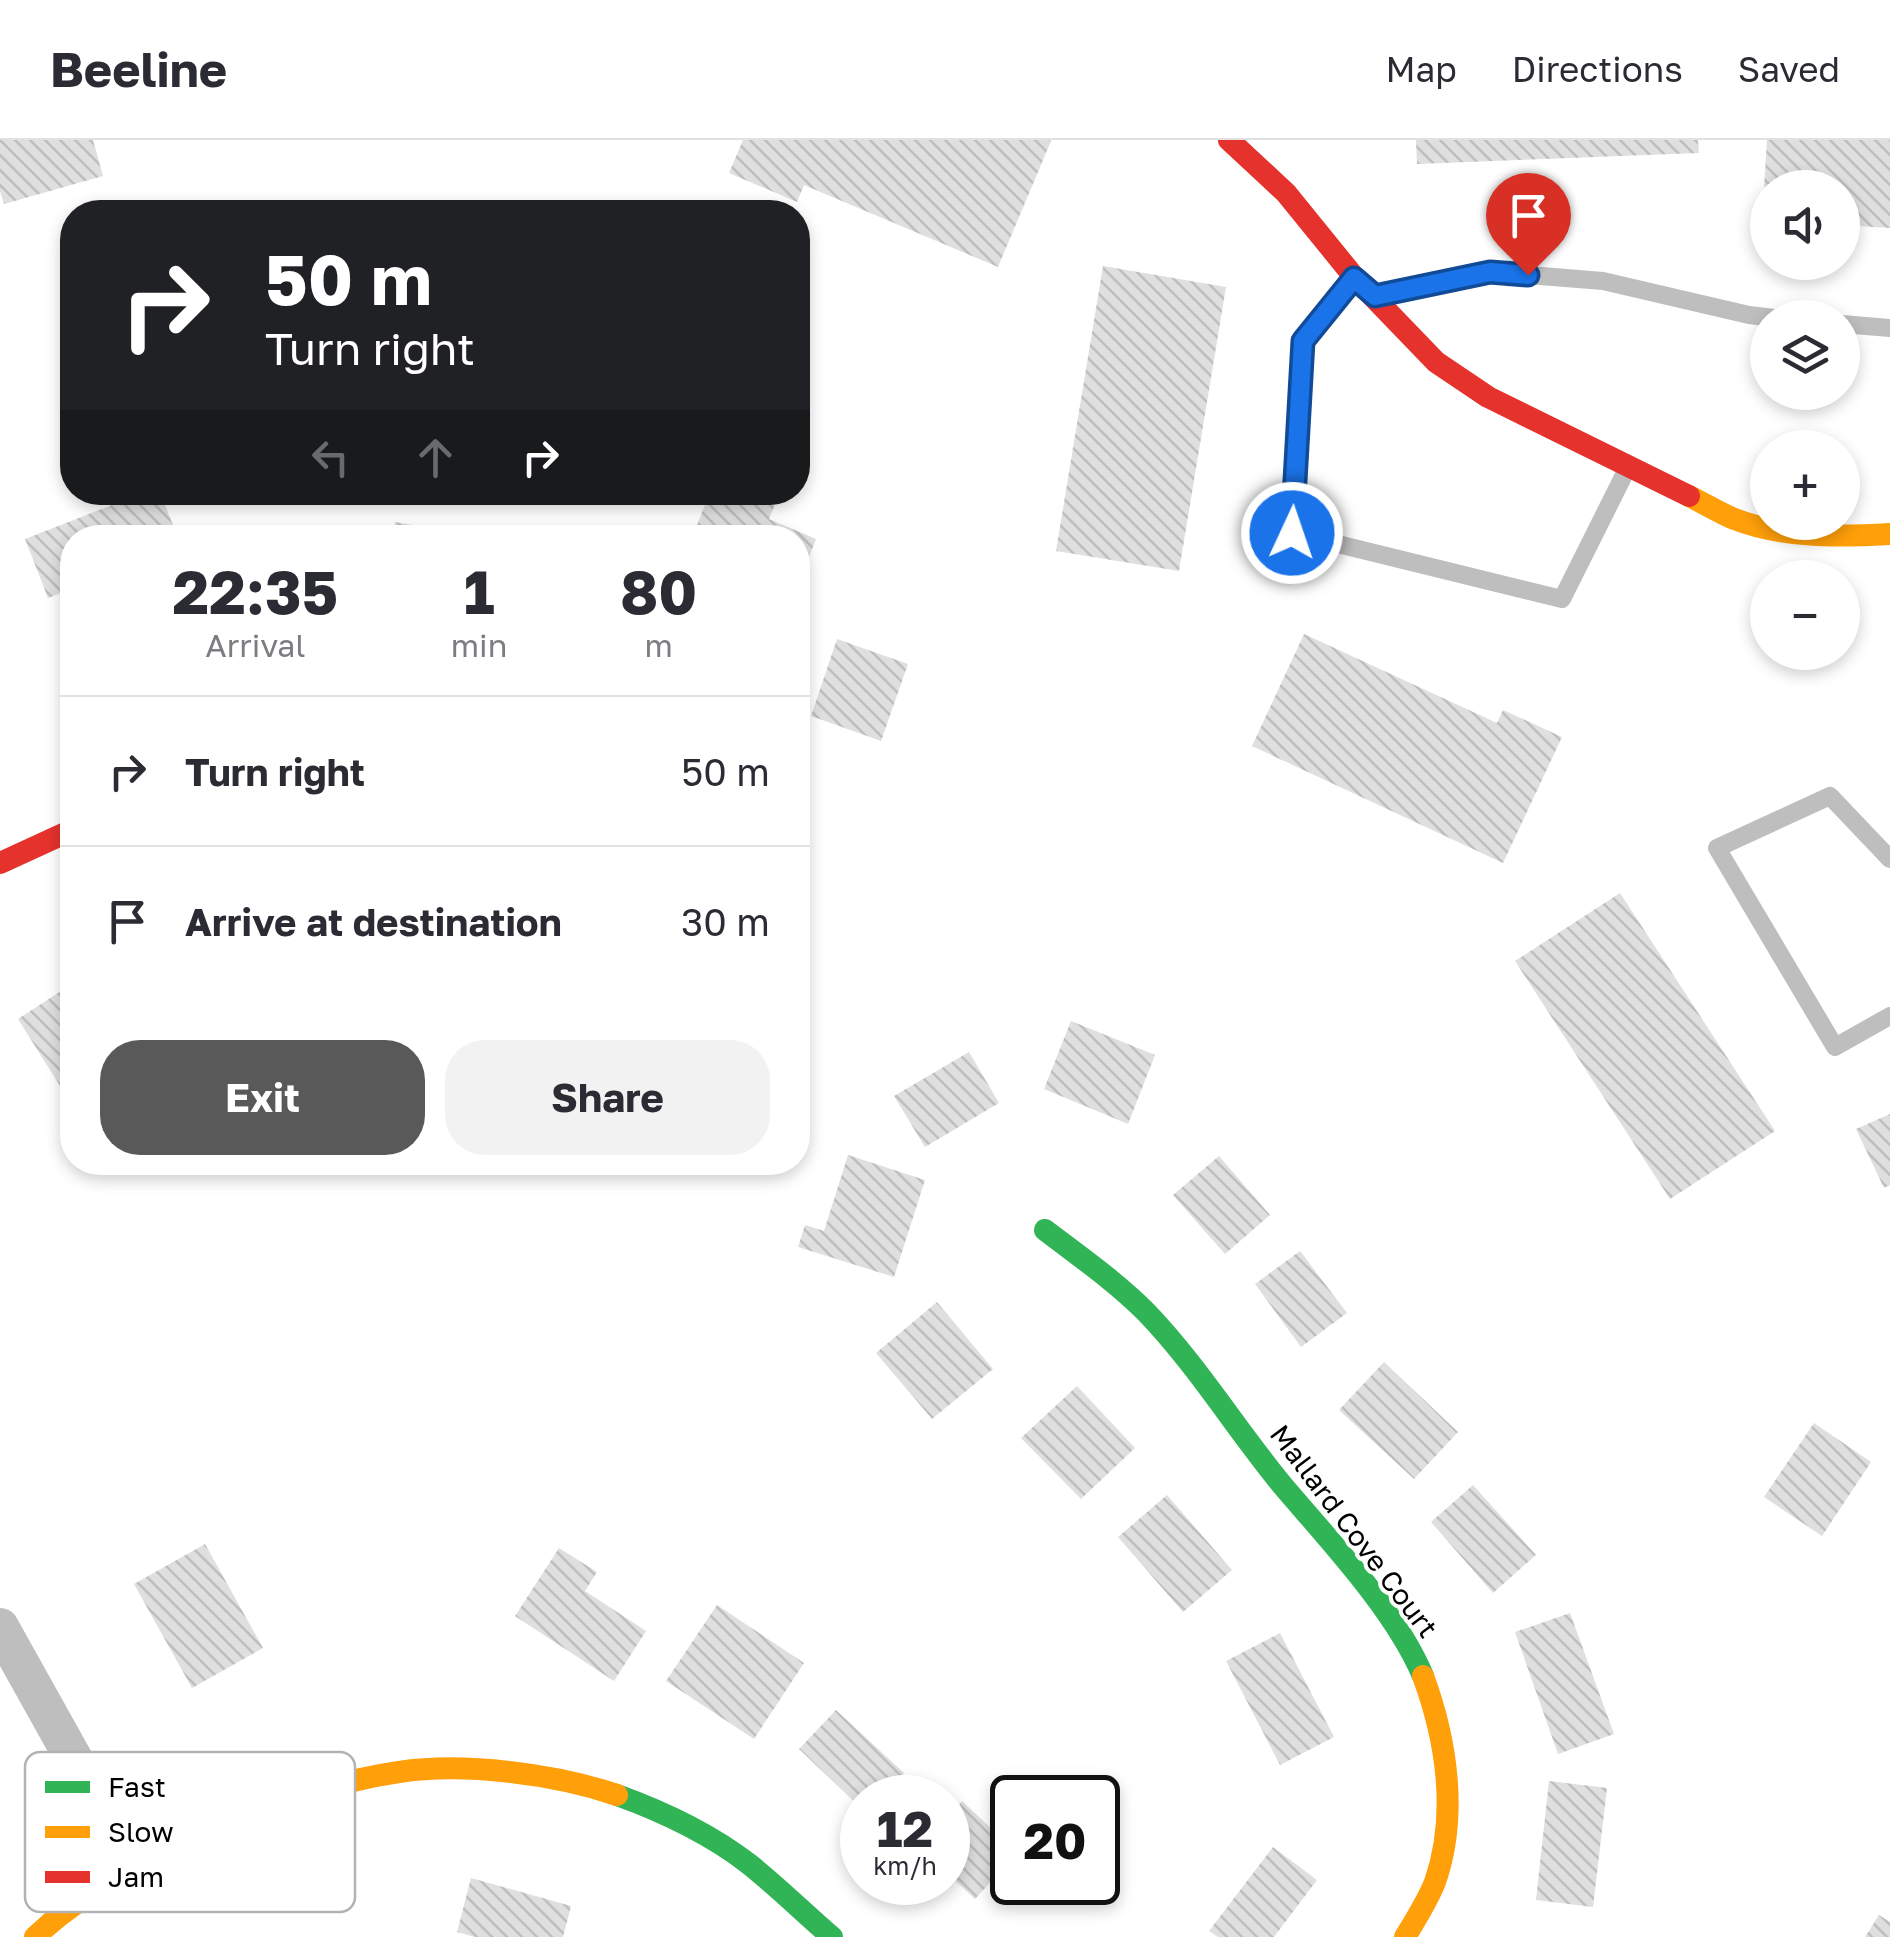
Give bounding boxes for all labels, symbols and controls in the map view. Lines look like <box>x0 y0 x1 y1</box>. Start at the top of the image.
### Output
text: Beeline <box>50 40 227 98</box>
text: Map <box>1385 48 1457 90</box>
text: Directions <box>1512 48 1683 90</box>
text: Saved <box>1738 48 1840 90</box>
map controls <box>1750 170 1860 670</box>
button: sound <box>1750 170 1860 280</box>
pin <box>1486 173 1571 276</box>
icon: arrive <box>1501 188 1556 243</box>
text: 50 m <box>265 236 432 320</box>
icon: right <box>100 240 230 370</box>
button: layers <box>1750 300 1860 410</box>
text: Turn right <box>265 321 475 375</box>
icon: left <box>303 430 358 485</box>
icon: ahead <box>408 430 463 485</box>
icon: right <box>513 430 568 485</box>
button: + <box>1750 430 1860 540</box>
position arrow <box>1240 481 1344 585</box>
text: 22:35 <box>173 555 338 627</box>
text: 1 <box>464 555 495 627</box>
text: 80 <box>620 555 697 627</box>
button: − <box>1750 560 1860 670</box>
text: Arrival <box>205 626 306 664</box>
text: min <box>451 626 507 664</box>
text: m <box>645 626 673 664</box>
icon: right <box>100 744 155 799</box>
text: Turn right <box>185 749 365 794</box>
text: 50 m <box>681 749 770 794</box>
icon: arrive <box>100 894 155 949</box>
text: Arrive at destination <box>185 899 562 944</box>
text: 30 m <box>681 899 770 944</box>
button: Exit <box>100 1040 425 1155</box>
button: Share <box>445 1040 770 1155</box>
street label: Mallard Cove Court <box>1264 1418 1445 1643</box>
legend <box>25 1752 355 1912</box>
text: Fast <box>108 1770 166 1803</box>
speed limit sign: 20 <box>990 1775 1120 1905</box>
text: 12 <box>877 1798 933 1858</box>
text: Slow <box>108 1815 174 1848</box>
text: km/h <box>873 1850 937 1881</box>
text: Jam <box>108 1860 164 1893</box>

